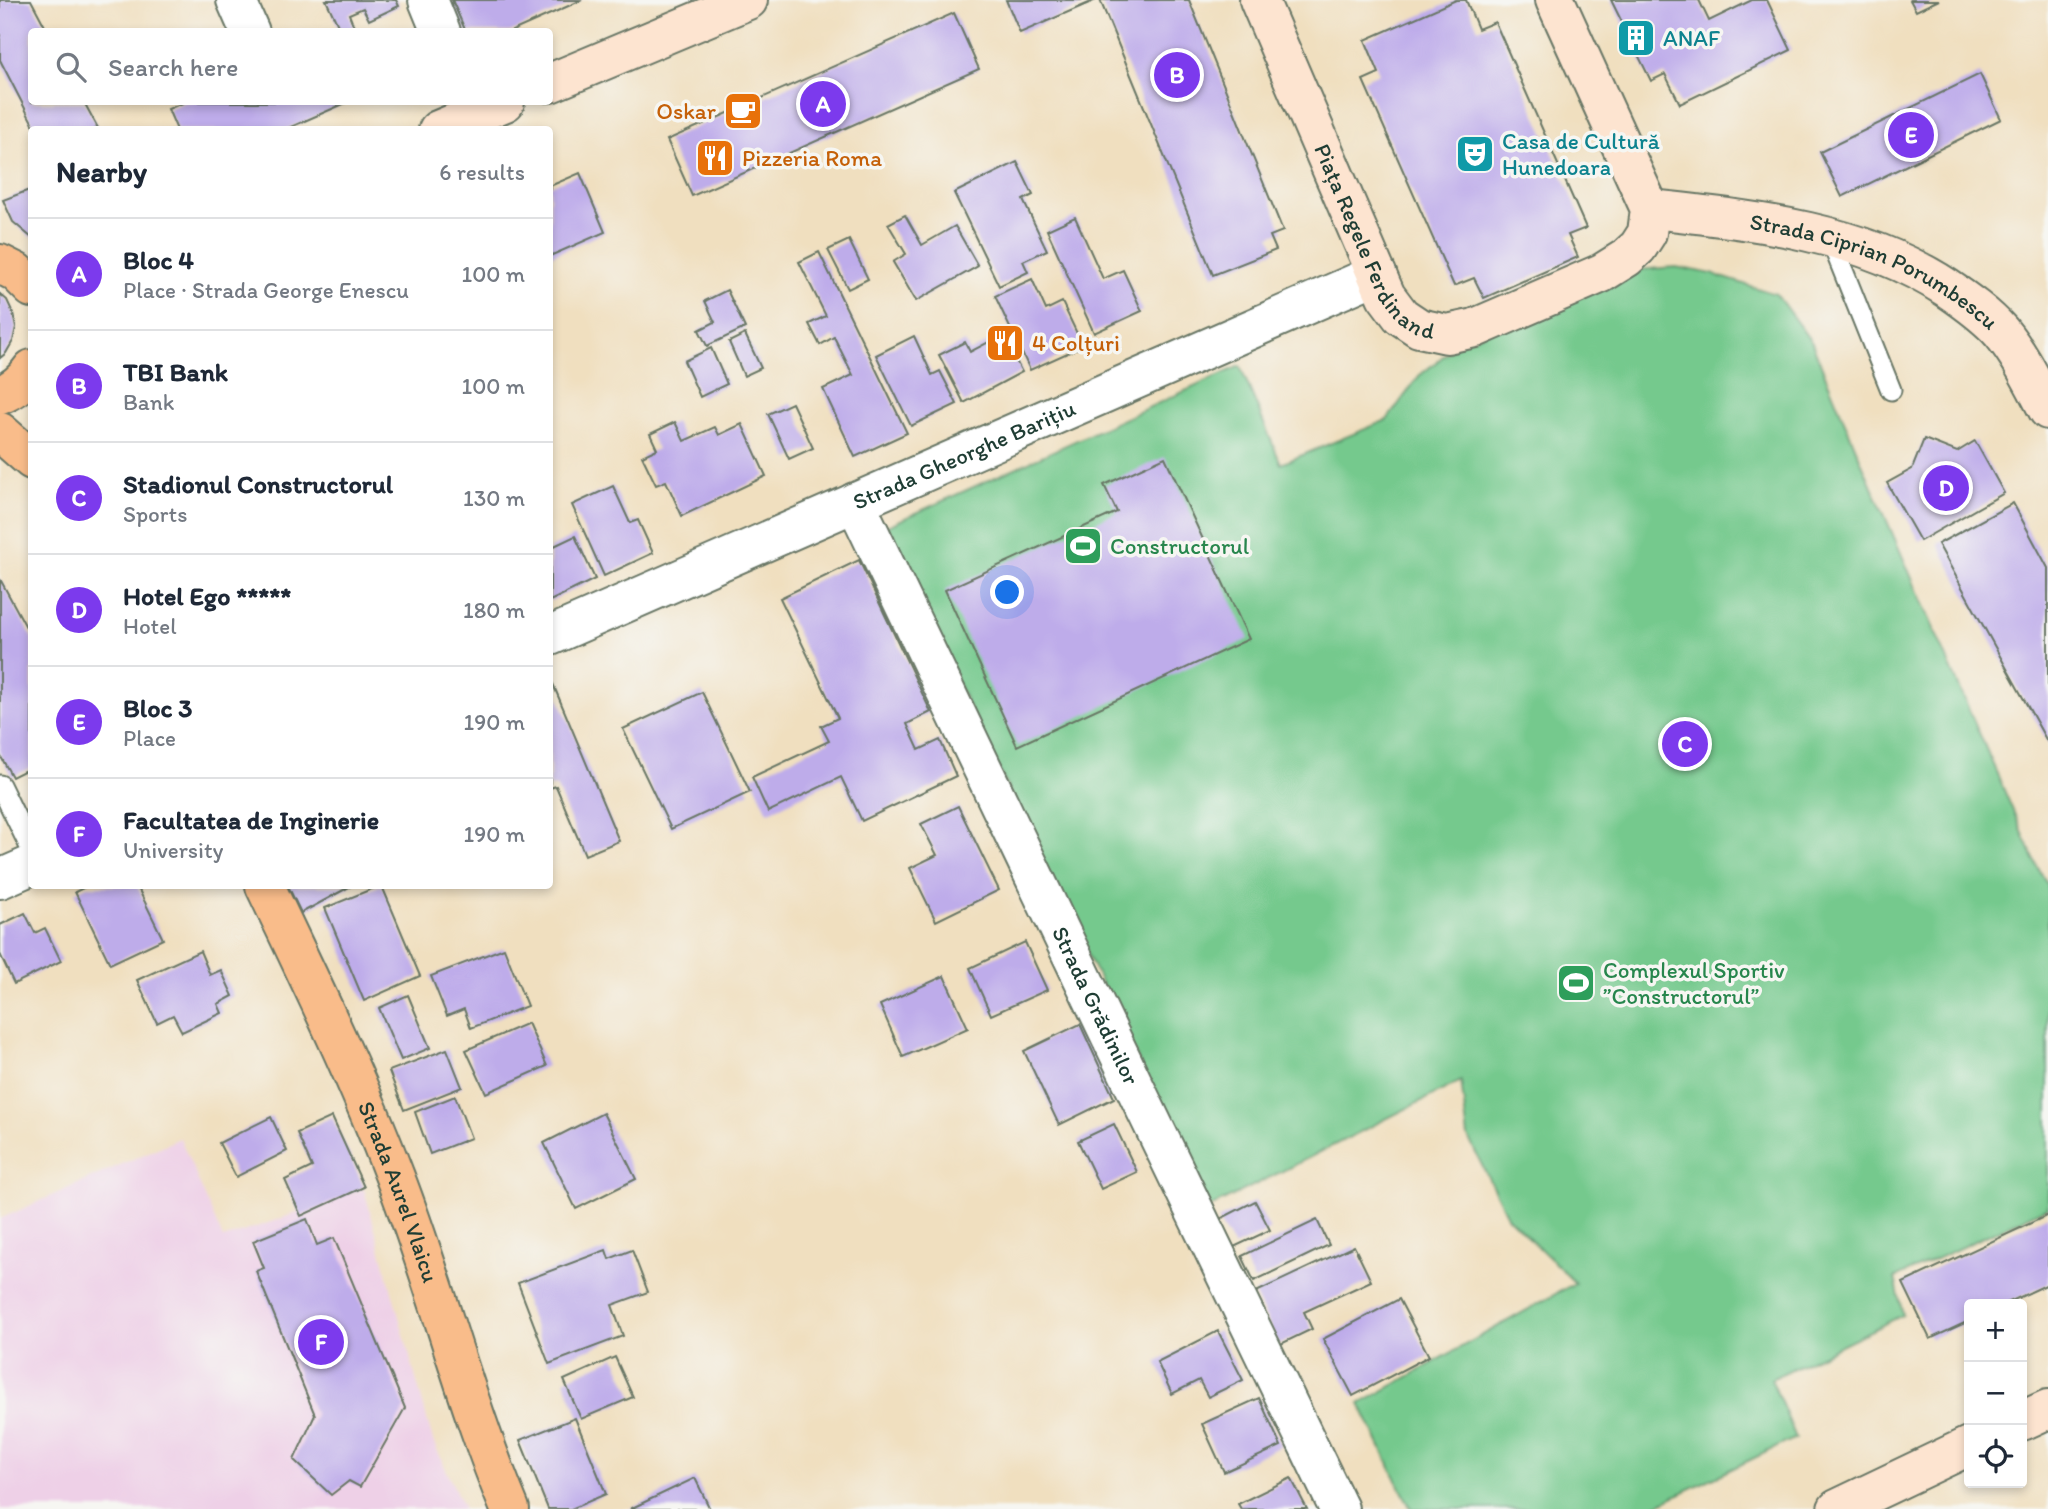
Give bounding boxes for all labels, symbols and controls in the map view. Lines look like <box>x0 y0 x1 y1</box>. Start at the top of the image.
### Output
building icon: ANAF <box>1615 17 1657 59</box>
place label: ANAF <box>1663 24 1720 52</box>
search box <box>28 28 553 105</box>
icon: search <box>52 48 90 86</box>
pin: B <box>1154 49 1200 101</box>
text: Search here <box>108 51 238 83</box>
pin: A <box>800 78 846 130</box>
cafe icon: Oskar <box>722 90 764 132</box>
place label: Oskar <box>656 97 716 125</box>
pin: E <box>1888 109 1934 161</box>
place label: Casa de Cultură Hunedoara <box>1502 127 1660 181</box>
theatre icon: Casa de Cultură Hunedoara <box>1454 133 1496 175</box>
restaurant icon: Pizzeria Roma <box>694 137 736 179</box>
street label: Piața Regele Ferdinand <box>1308 139 1437 345</box>
place label: Pizzeria Roma <box>742 144 882 172</box>
text: Nearby <box>56 153 147 190</box>
text: 6 results <box>439 158 525 186</box>
street label: Strada Ciprian Porumbescu <box>1748 207 2004 336</box>
text: Bloc 4 <box>123 244 194 276</box>
text: A <box>72 260 86 288</box>
text: 100 m <box>461 260 525 288</box>
text: Place · Strada George Enescu <box>123 276 409 304</box>
restaurant icon: 4 Colțuri <box>984 322 1026 364</box>
place label: 4 Colțuri <box>1032 329 1120 357</box>
text: TBI Bank <box>123 356 228 388</box>
text: B <box>72 372 86 400</box>
text: 100 m <box>461 372 525 400</box>
text: Bank <box>123 388 175 416</box>
street label: Strada Gheorghe Barițiu <box>848 394 1080 516</box>
pin: D <box>1923 462 1969 514</box>
text: Stadionul Constructorul <box>123 468 393 500</box>
text: C <box>72 484 86 512</box>
text: 130 m <box>463 484 525 512</box>
text: Sports <box>123 500 187 528</box>
sports icon: Constructorul <box>1062 525 1104 567</box>
place label: Constructorul <box>1110 532 1250 560</box>
your location <box>990 575 1024 609</box>
text: Hotel Ego ***** <box>123 580 291 612</box>
text: D <box>71 596 87 624</box>
text: 180 m <box>463 596 525 624</box>
text: Hotel <box>123 612 177 640</box>
text: Bloc 3 <box>123 692 192 724</box>
text: E <box>73 708 85 736</box>
text: 190 m <box>464 708 525 736</box>
pin: C <box>1662 718 1708 770</box>
text: Place <box>123 724 176 752</box>
text: Facultatea de Inginerie <box>123 804 379 836</box>
text: F <box>73 820 85 848</box>
text: 190 m <box>464 820 525 848</box>
text: University <box>123 836 223 864</box>
street label: Strada Grădinilor <box>1046 922 1146 1089</box>
place label: Complexul Sportiv ”Constructorul” <box>1603 956 1785 1010</box>
sports icon: Complexul Sportiv ”Constructorul” <box>1555 962 1597 1004</box>
street label: Strada Aurel Vlaicu <box>352 1097 445 1286</box>
map controls <box>1964 1299 2027 1488</box>
button: + <box>1964 1299 2027 1362</box>
pin: F <box>298 1316 344 1368</box>
button: − <box>1964 1362 2027 1425</box>
button: locate <box>1964 1425 2027 1488</box>

